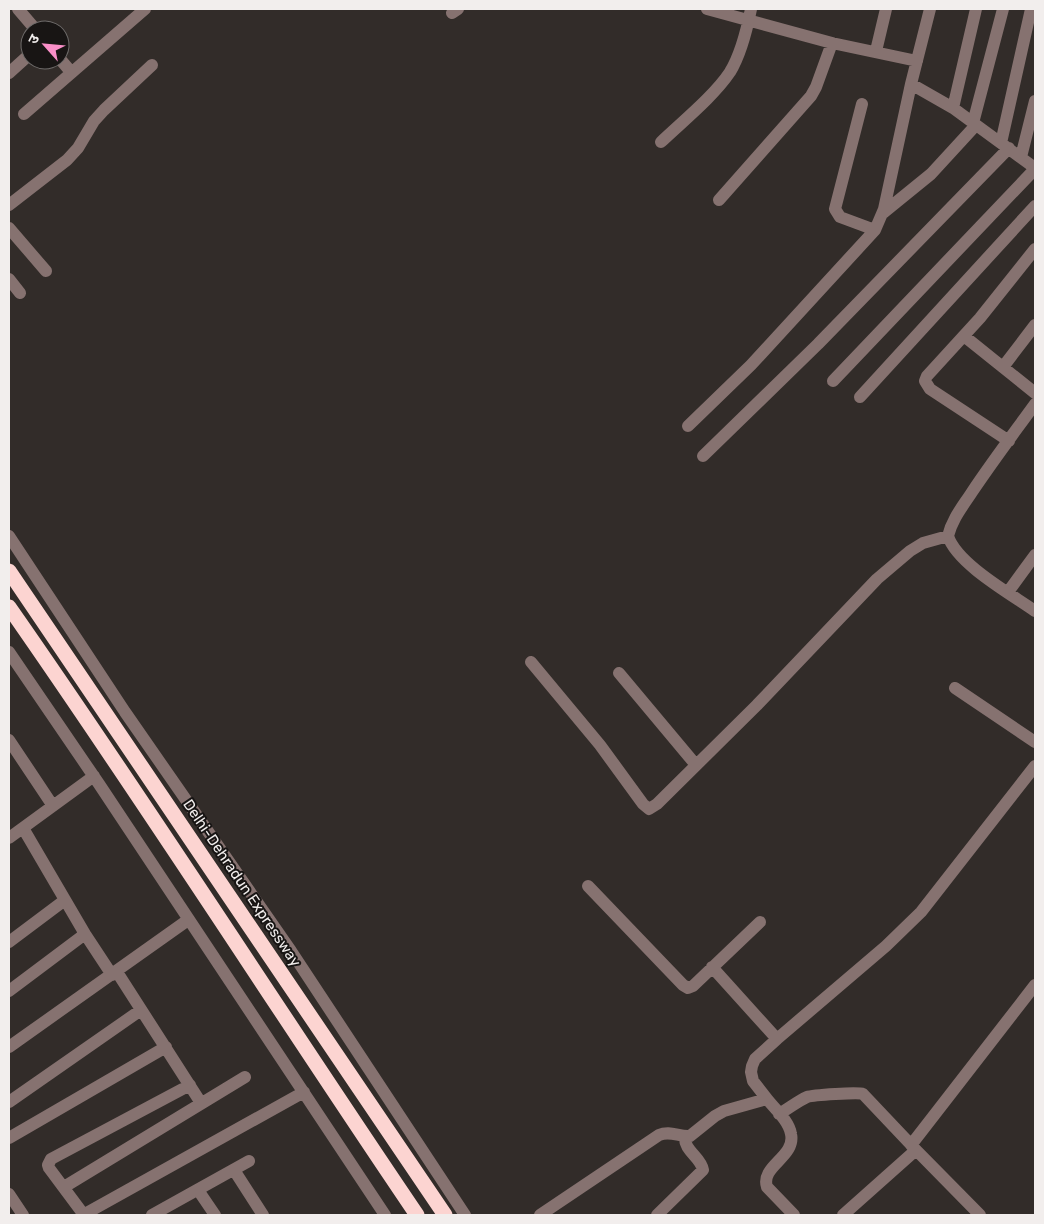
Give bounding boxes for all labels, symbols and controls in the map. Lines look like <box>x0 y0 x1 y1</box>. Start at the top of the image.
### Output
north arrow <box>20 20 70 70</box>
text: उ <box>24 31 44 47</box>
street label: Delhi-Dehradun Expressway <box>179 796 305 970</box>

